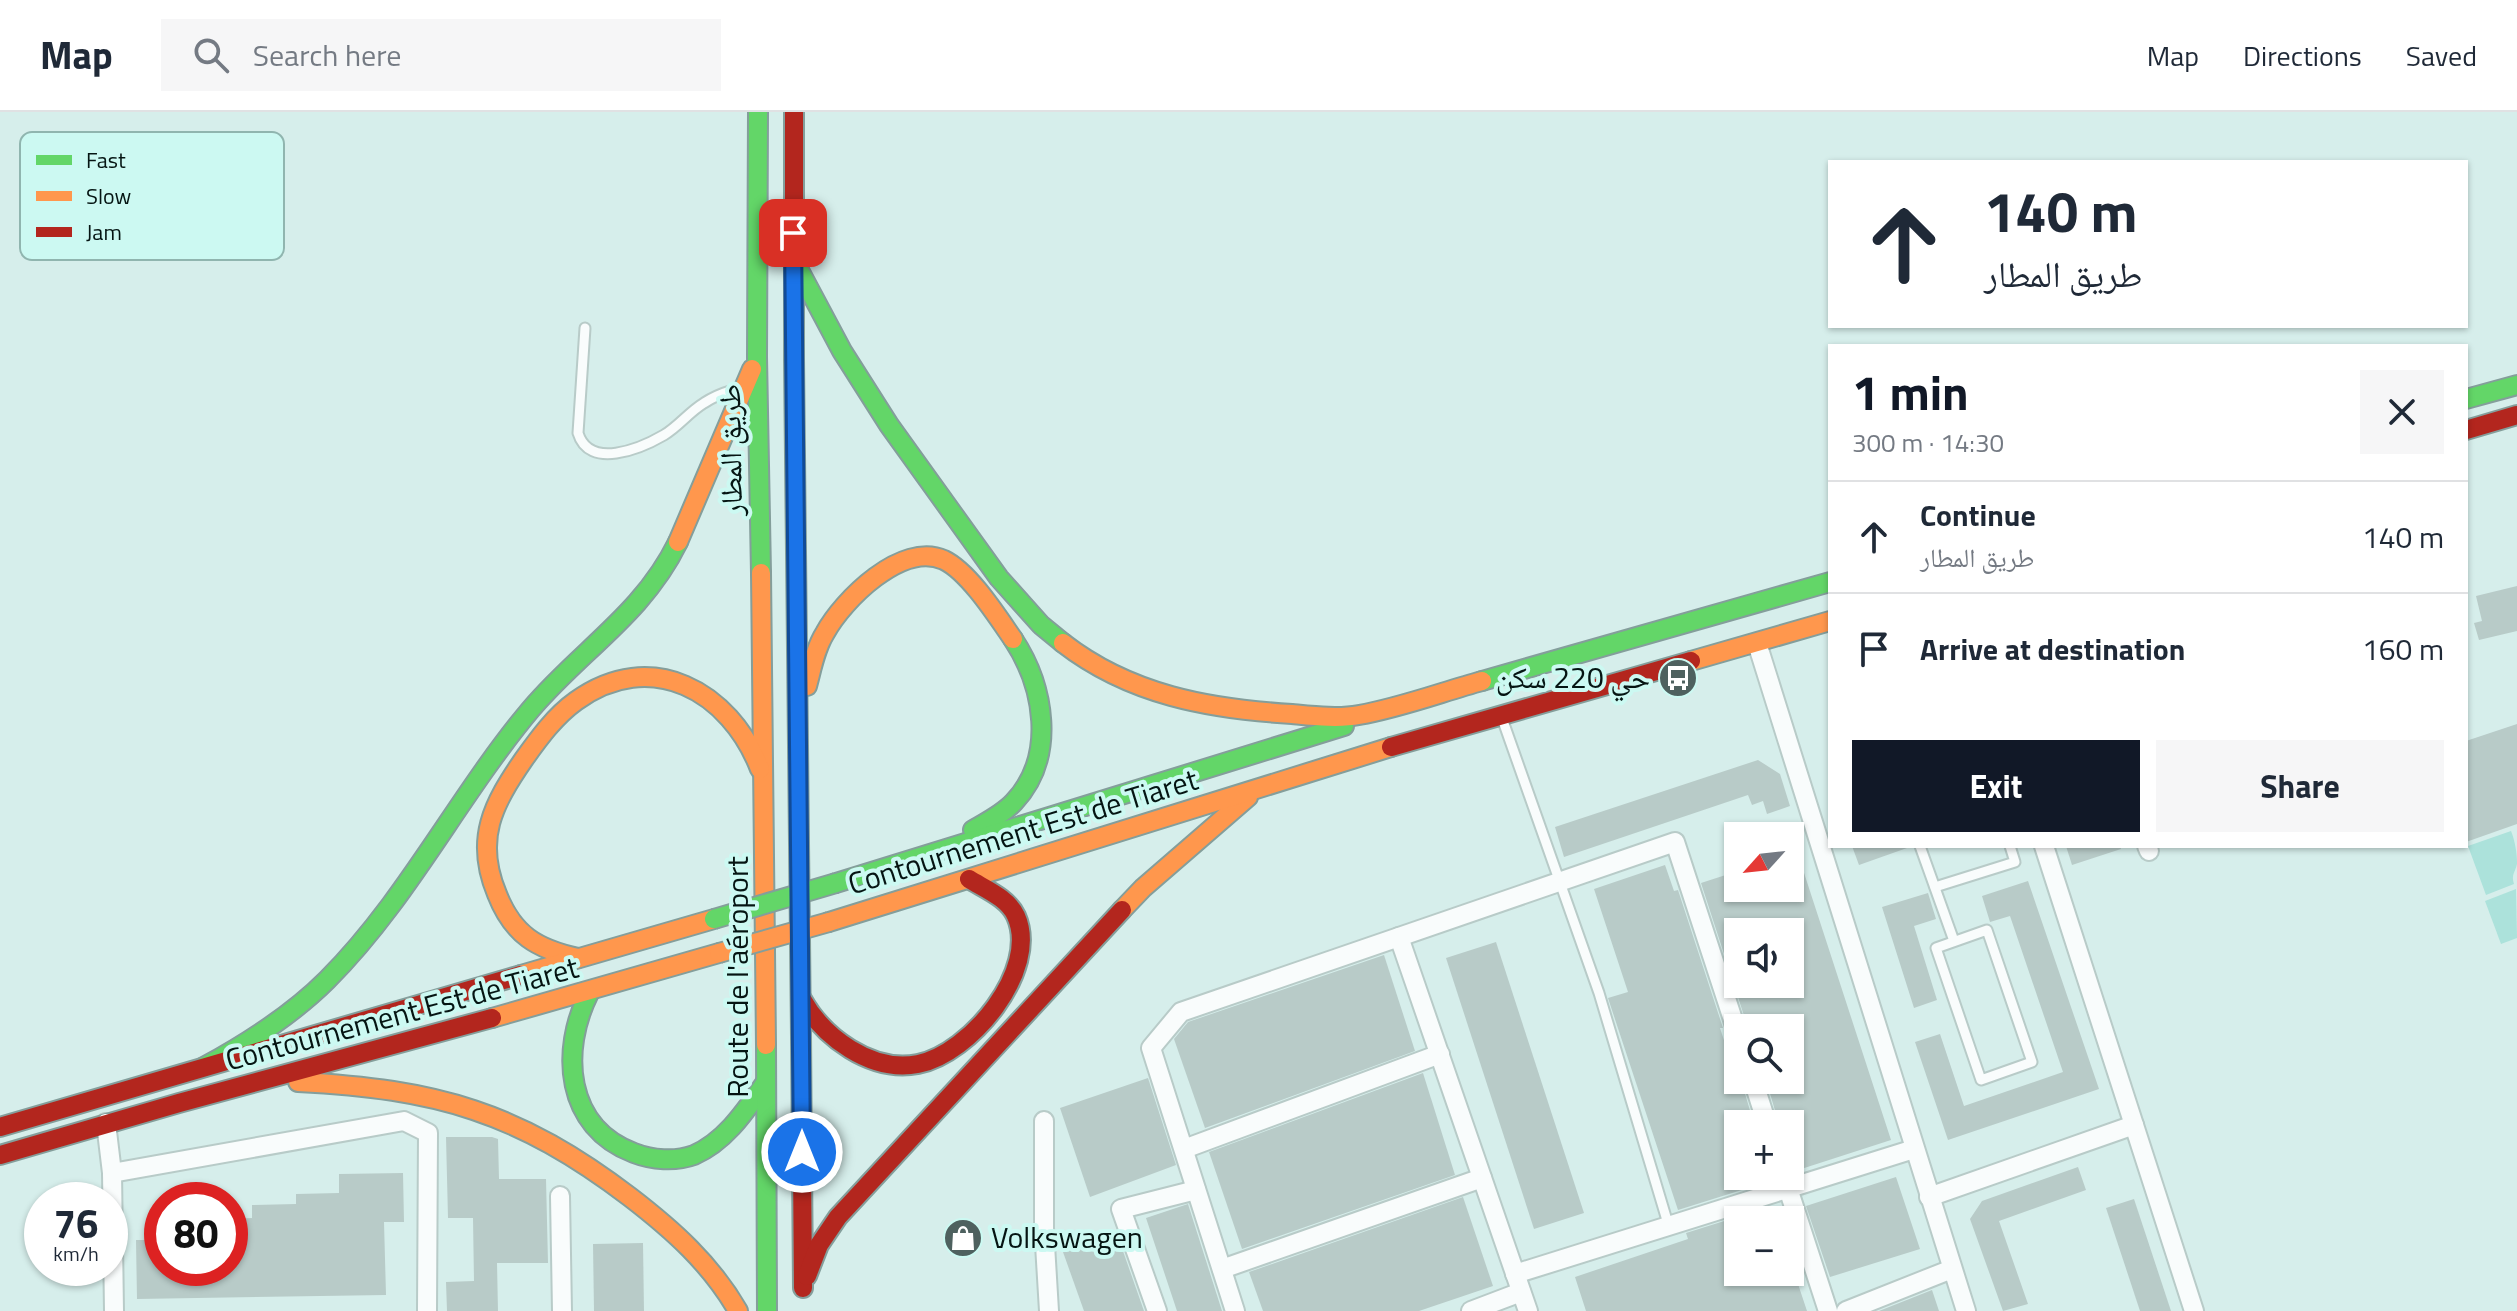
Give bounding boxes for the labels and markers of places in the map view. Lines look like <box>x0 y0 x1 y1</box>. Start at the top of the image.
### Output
pin <box>759 199 827 267</box>
place label: حي 220 سكن <box>1496 654 1650 702</box>
bus stop icon: حي 220 سكن <box>1657 657 1699 699</box>
place label: Volkswagen <box>991 1214 1143 1260</box>
shop icon: Volkswagen <box>942 1217 984 1259</box>

